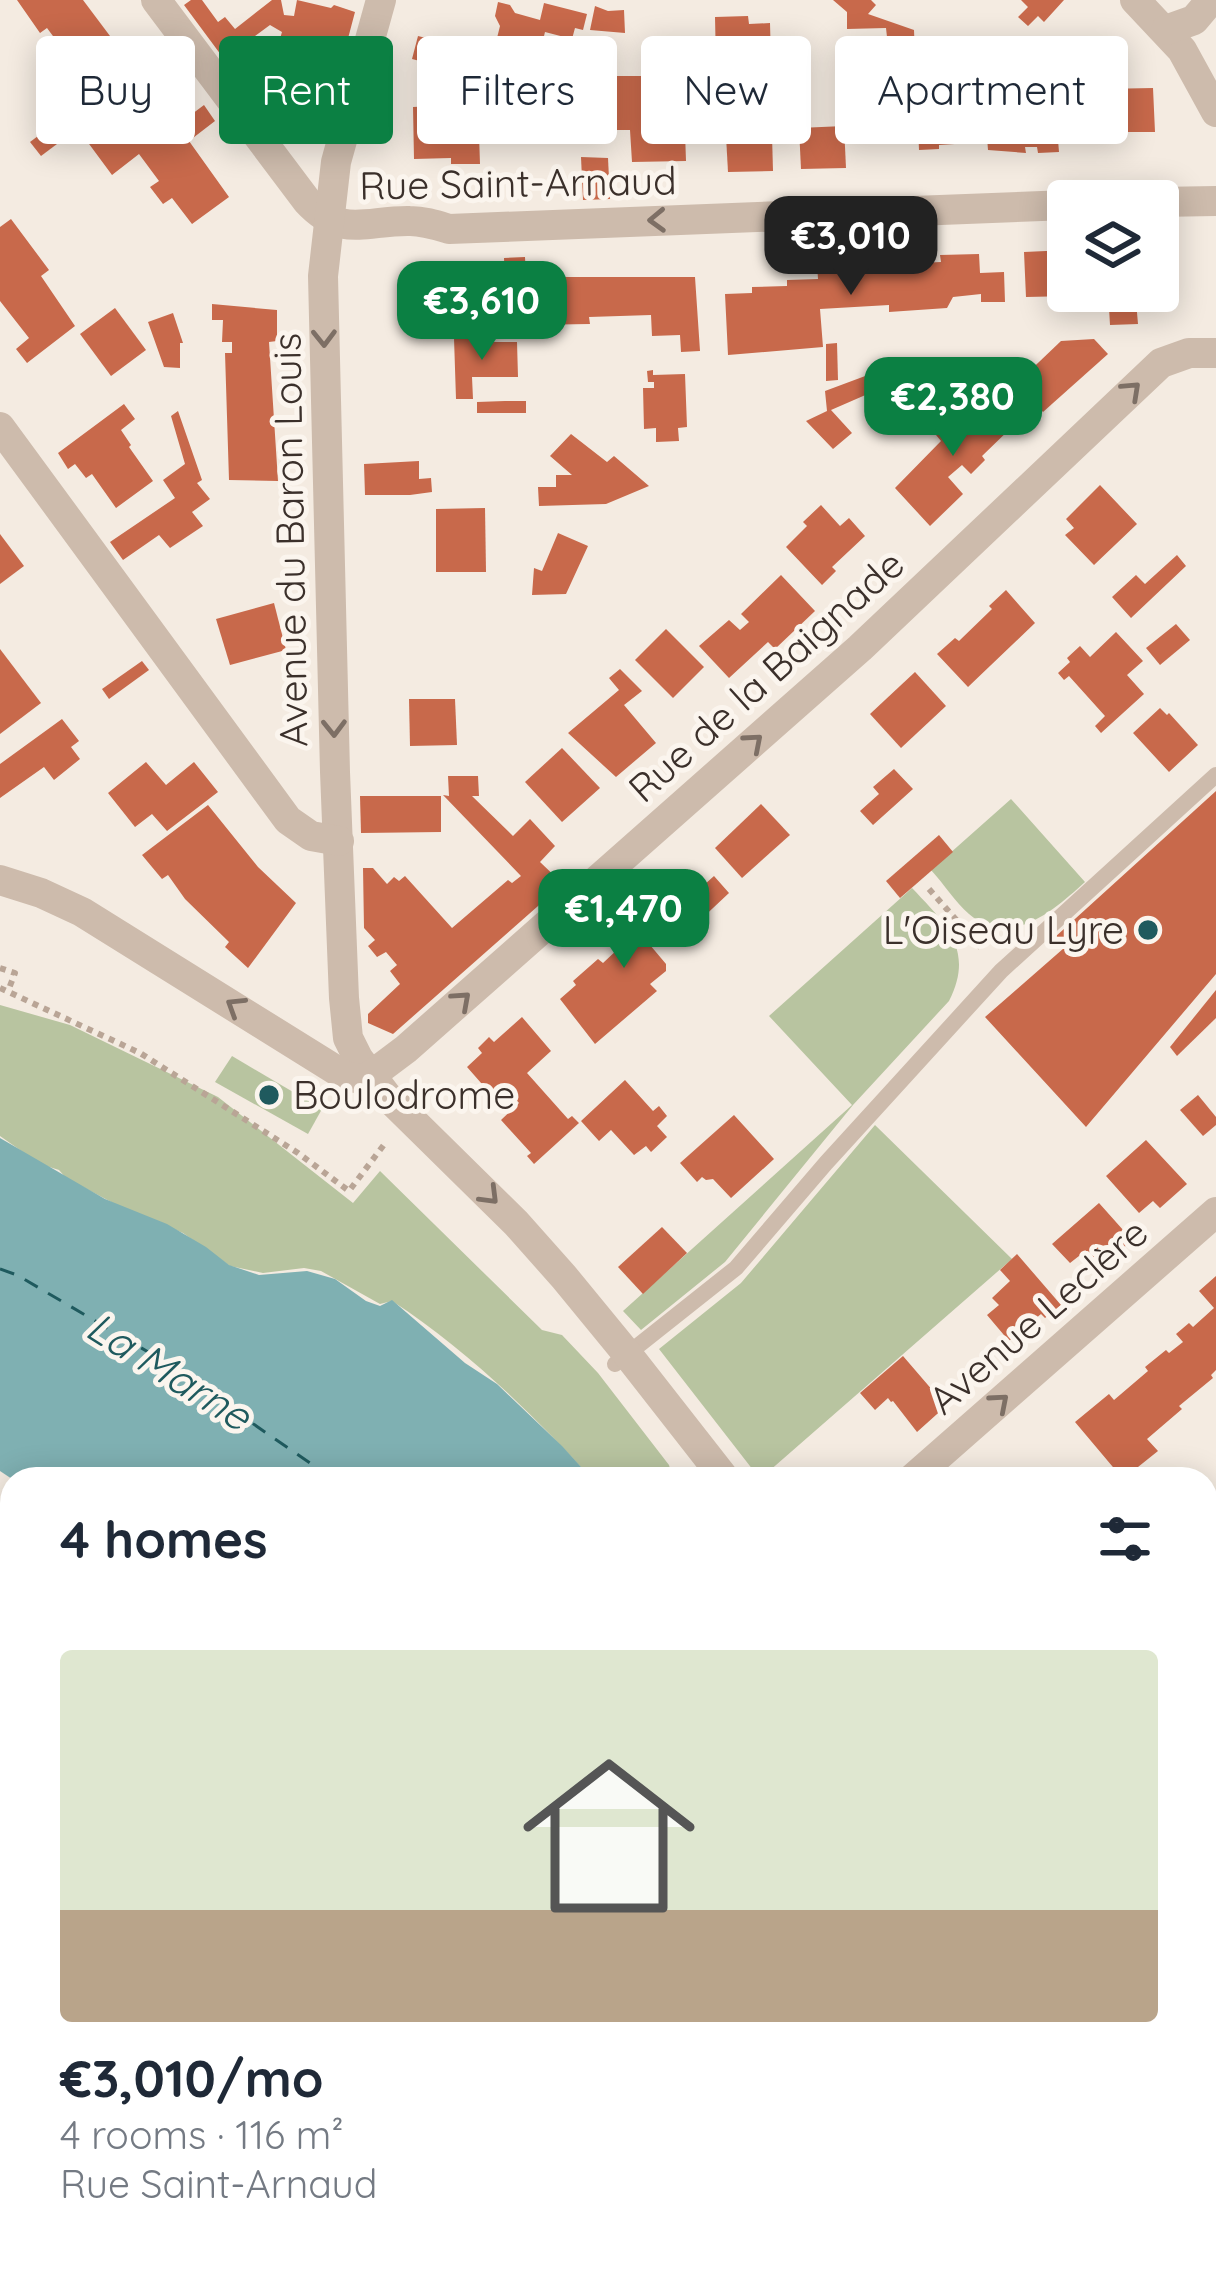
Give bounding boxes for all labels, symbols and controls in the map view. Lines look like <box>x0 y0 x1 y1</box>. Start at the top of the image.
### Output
chip: Buy <box>36 36 195 144</box>
chip: Rent <box>219 36 393 144</box>
chip: Filters <box>417 36 617 144</box>
chip: New <box>641 36 811 144</box>
chip: Apartment <box>835 36 1128 144</box>
street label: Rue Saint-Arnaud <box>359 155 677 210</box>
map controls <box>1047 180 1179 312</box>
button: layers <box>1047 180 1179 312</box>
pin: €3,010 <box>753 196 949 298</box>
one-way arrow <box>647 207 666 233</box>
text: €3,010 <box>791 210 911 259</box>
pin: €3,610 <box>384 261 580 363</box>
text: €3,610 <box>424 275 540 324</box>
one-way arrow <box>311 329 337 348</box>
street label: Avenue du Baron Louis <box>261 333 318 747</box>
pin: €2,380 <box>855 357 1051 459</box>
text: €2,380 <box>891 371 1015 420</box>
one-way arrow <box>1118 383 1139 405</box>
street label: Rue de la Baignade <box>618 539 913 812</box>
one-way arrow <box>320 719 346 738</box>
one-way arrow <box>741 735 762 756</box>
pin: €1,470 <box>526 869 722 971</box>
text: €1,470 <box>565 883 683 932</box>
place label: L'Oiseau Lyre <box>883 905 1124 954</box>
marker: L'Oiseau Lyre <box>1135 917 1161 943</box>
one-way arrow <box>448 993 470 1014</box>
one-way arrow <box>227 998 249 1020</box>
place label: Boulodrome <box>293 1070 515 1119</box>
marker: Boulodrome <box>256 1082 282 1108</box>
one-way arrow <box>476 1182 498 1204</box>
street label: Avenue Leclère <box>918 1207 1157 1424</box>
water label: La Marne <box>77 1299 263 1443</box>
one-way arrow <box>986 1395 1008 1416</box>
icon: filters <box>1092 1506 1158 1572</box>
text: 4 homes <box>60 1507 268 1571</box>
icon: home <box>501 1728 717 1944</box>
text: €3,010/mo <box>60 2046 324 2110</box>
text: 4 rooms · 116 m² <box>60 2110 344 2159</box>
text: Rue Saint-Arnaud <box>60 2159 377 2208</box>

